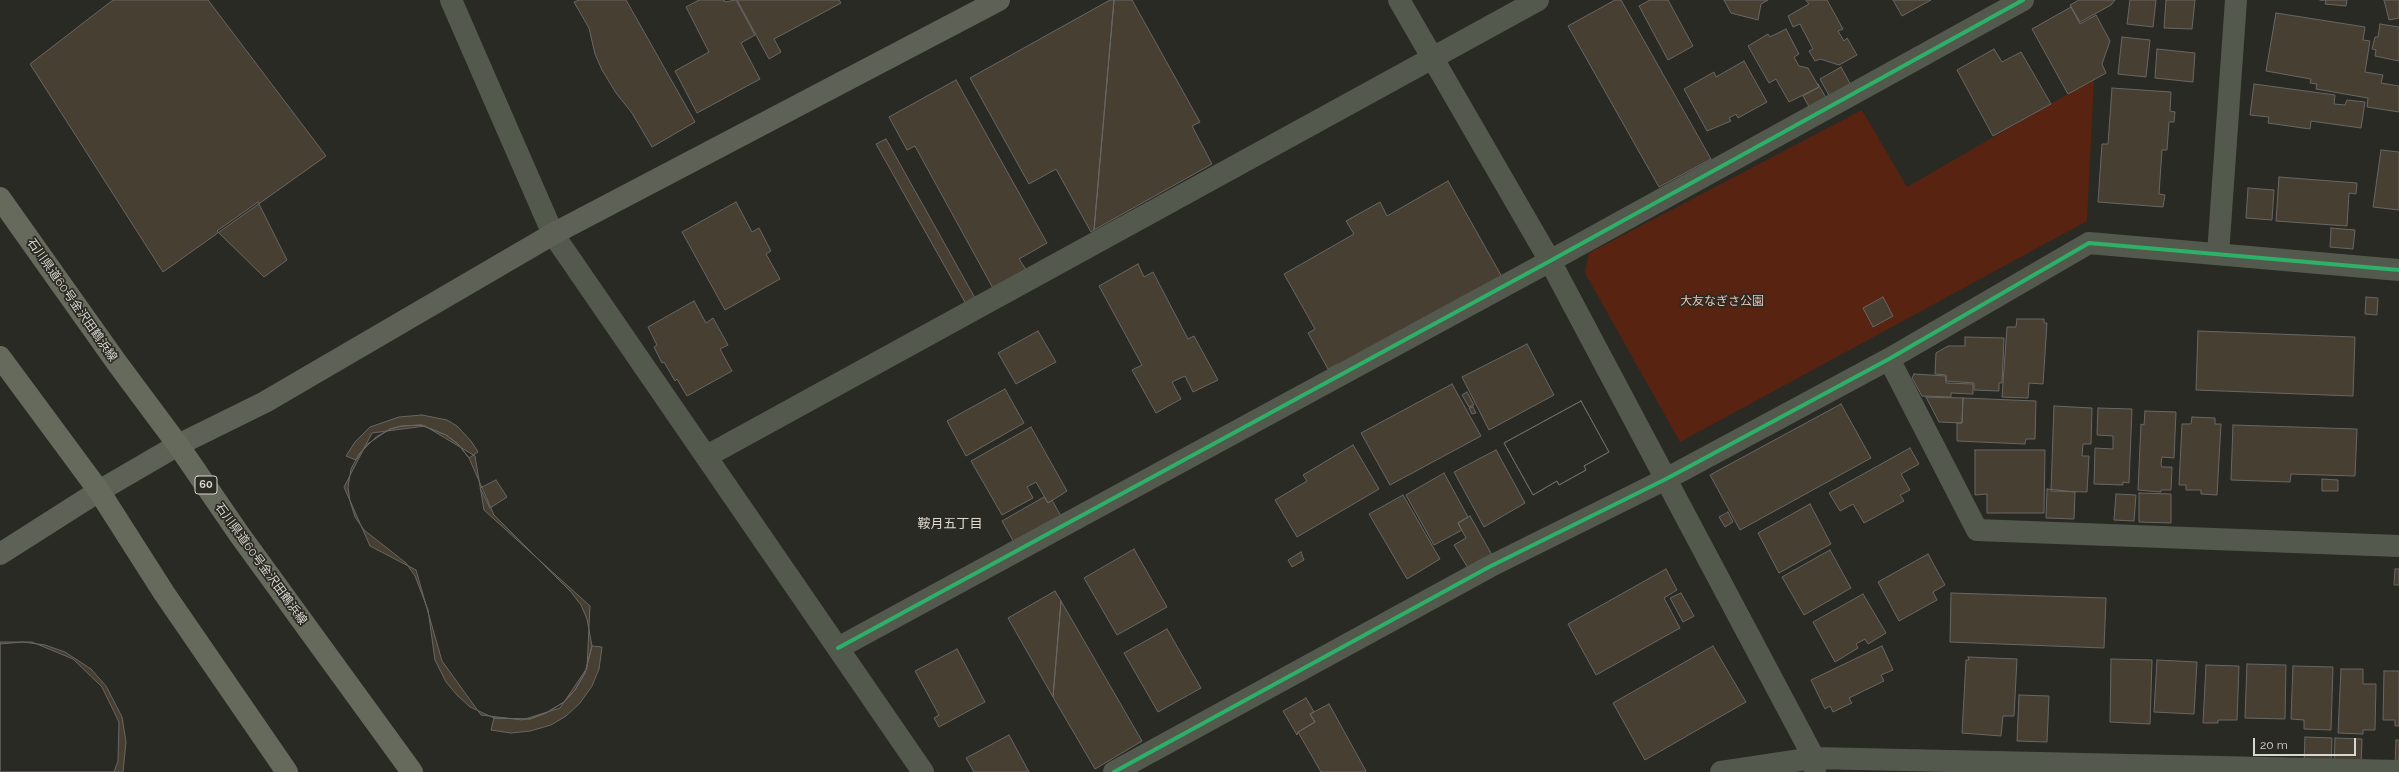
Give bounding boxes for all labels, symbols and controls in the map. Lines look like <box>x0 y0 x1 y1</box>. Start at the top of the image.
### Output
street label: 石川県道60号金沢田鶴浜線 <box>24 236 120 364</box>
park label: 大友なぎさ公園 <box>1680 294 1764 308</box>
road number: 60 <box>195 476 217 494</box>
street label: 石川県道60号金沢田鶴浜線 <box>212 500 310 628</box>
district label: 鞍月五丁目 <box>918 516 982 532</box>
scale bar <box>2255 730 2358 756</box>
text: 20 m <box>2260 738 2288 752</box>

